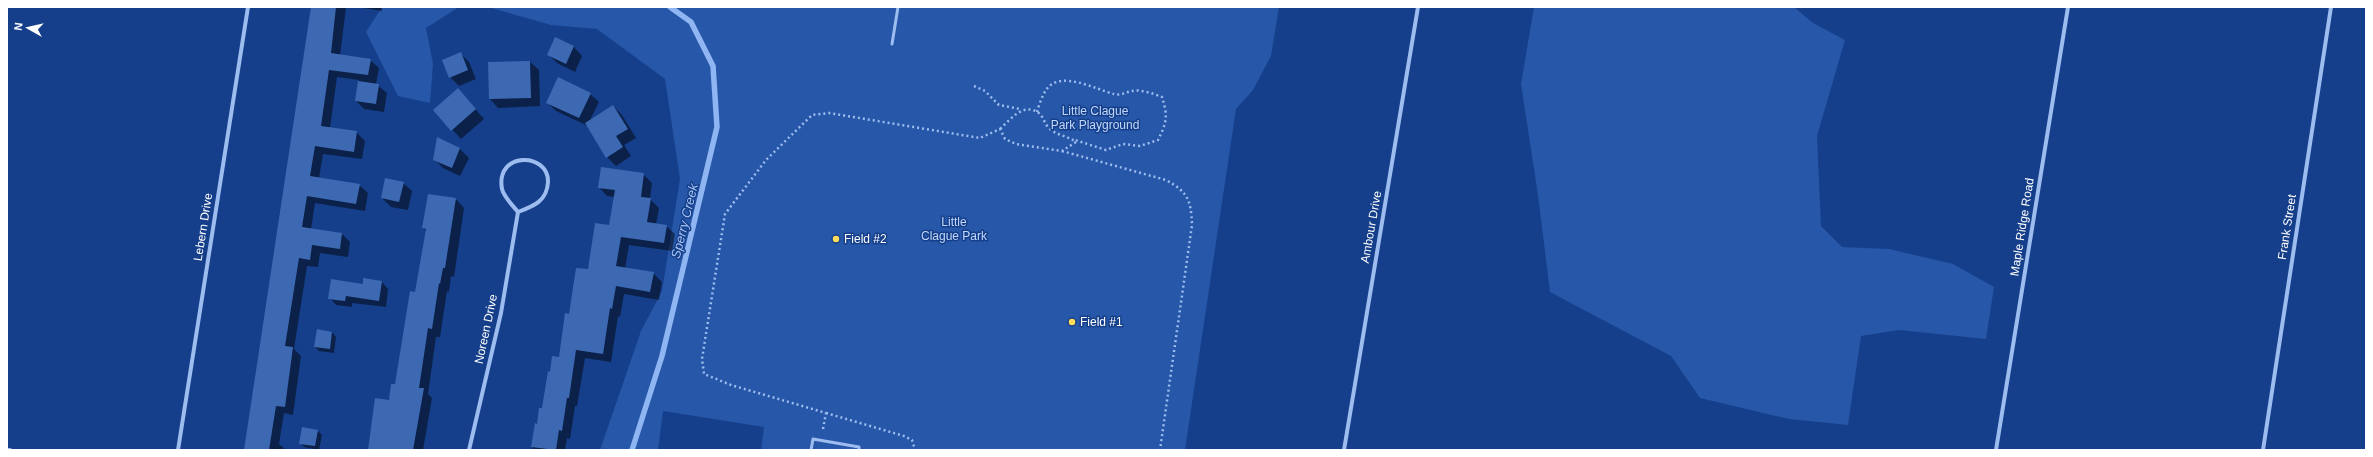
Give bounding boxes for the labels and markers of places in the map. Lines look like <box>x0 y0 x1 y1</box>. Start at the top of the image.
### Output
place label: Field #2 <box>844 232 887 246</box>
marker: Field #2 <box>831 234 841 244</box>
place label: Field #1 <box>1080 315 1123 329</box>
marker: Field #1 <box>1067 317 1077 327</box>

